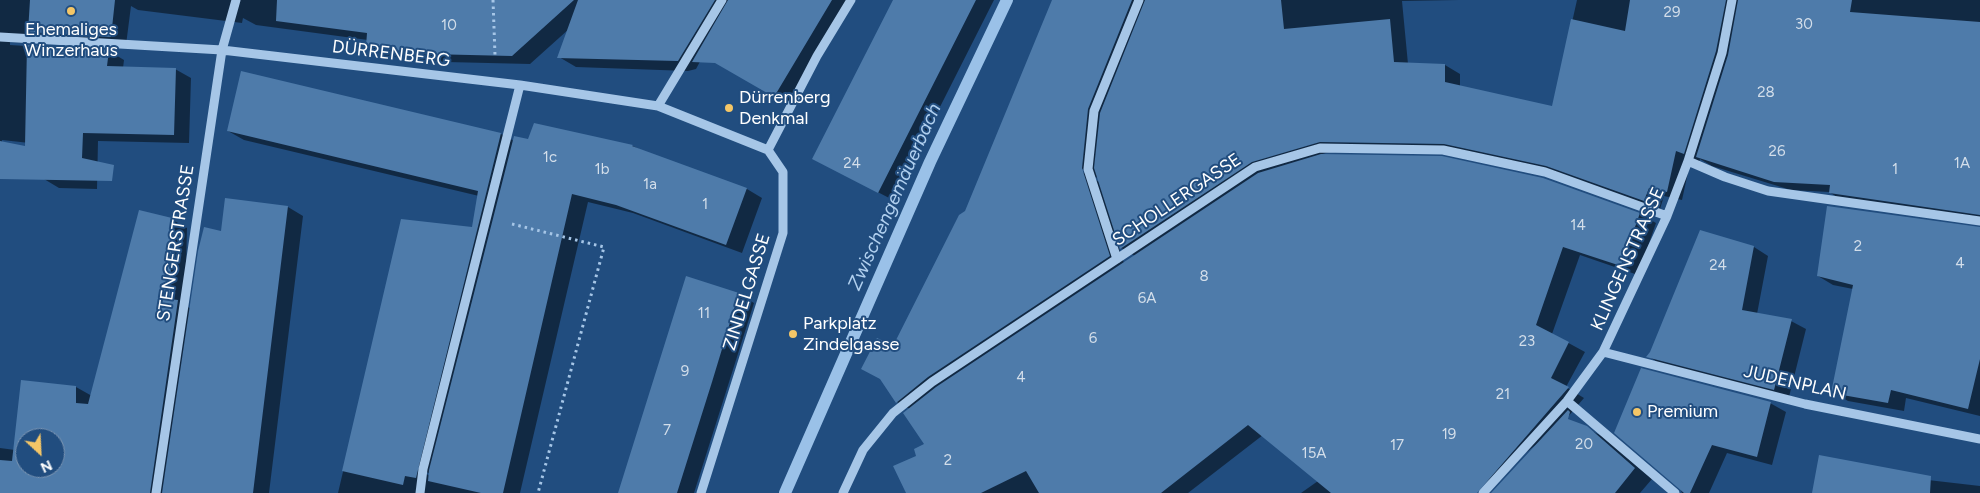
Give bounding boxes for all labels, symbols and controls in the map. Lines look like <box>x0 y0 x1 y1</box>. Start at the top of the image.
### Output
house number: 29 <box>1664 4 1680 22</box>
marker: Ehemaliges Winzerhaus <box>65 5 77 17</box>
house number: 30 <box>1795 16 1813 34</box>
house number: 10 <box>441 17 457 35</box>
place label: Ehemaliges Winzerhaus <box>24 19 118 62</box>
street label: DÜRRENBERG <box>331 36 451 72</box>
house number: 28 <box>1757 84 1775 102</box>
place label: Dürrenberg Denkmal <box>739 87 830 130</box>
water label: Zwischengemäuerbach <box>844 100 946 294</box>
marker: Dürrenberg Denkmal <box>723 102 735 114</box>
house number: 26 <box>1769 143 1785 161</box>
house number: 1c <box>543 149 557 167</box>
street label: SCHOLLERGASSE <box>1109 149 1245 251</box>
house number: 24 <box>843 155 861 173</box>
house number: 1A <box>1954 155 1970 173</box>
house number: 1b <box>595 161 609 179</box>
house number: 1 <box>1892 161 1898 179</box>
street label: STENGERSTRASSE <box>153 163 199 323</box>
house number: 1a <box>643 176 657 194</box>
street label: KLINGENSTRASSE <box>1587 184 1669 334</box>
house number: 1 <box>702 196 708 214</box>
house number: 14 <box>1570 217 1586 235</box>
street label: ZINDELGASSE <box>719 231 775 353</box>
house number: 2 <box>1854 238 1862 256</box>
house number: 4 <box>1955 255 1965 273</box>
house number: 24 <box>1709 257 1727 275</box>
house number: 8 <box>1199 268 1209 286</box>
house number: 6A <box>1138 290 1156 308</box>
house number: 11 <box>698 305 710 323</box>
place label: Parkplatz Zindelgasse <box>803 313 899 356</box>
marker: Parkplatz Zindelgasse <box>787 328 799 340</box>
house number: 6 <box>1089 330 1097 348</box>
house number: 23 <box>1519 333 1535 351</box>
street label: JUDENPLAN <box>1741 361 1849 405</box>
house number: 9 <box>681 363 689 381</box>
house number: 4 <box>1016 369 1026 387</box>
house number: 21 <box>1496 386 1510 404</box>
place label: Premium <box>1647 401 1718 423</box>
marker: Premium <box>1631 406 1643 418</box>
house number: 7 <box>663 422 671 440</box>
house number: 19 <box>1442 426 1456 444</box>
north arrow <box>15 428 65 478</box>
house number: 20 <box>1575 436 1593 454</box>
house number: 17 <box>1390 437 1404 455</box>
house number: 15A <box>1302 445 1326 463</box>
house number: 2 <box>944 452 952 470</box>
text: N <box>38 456 55 476</box>

